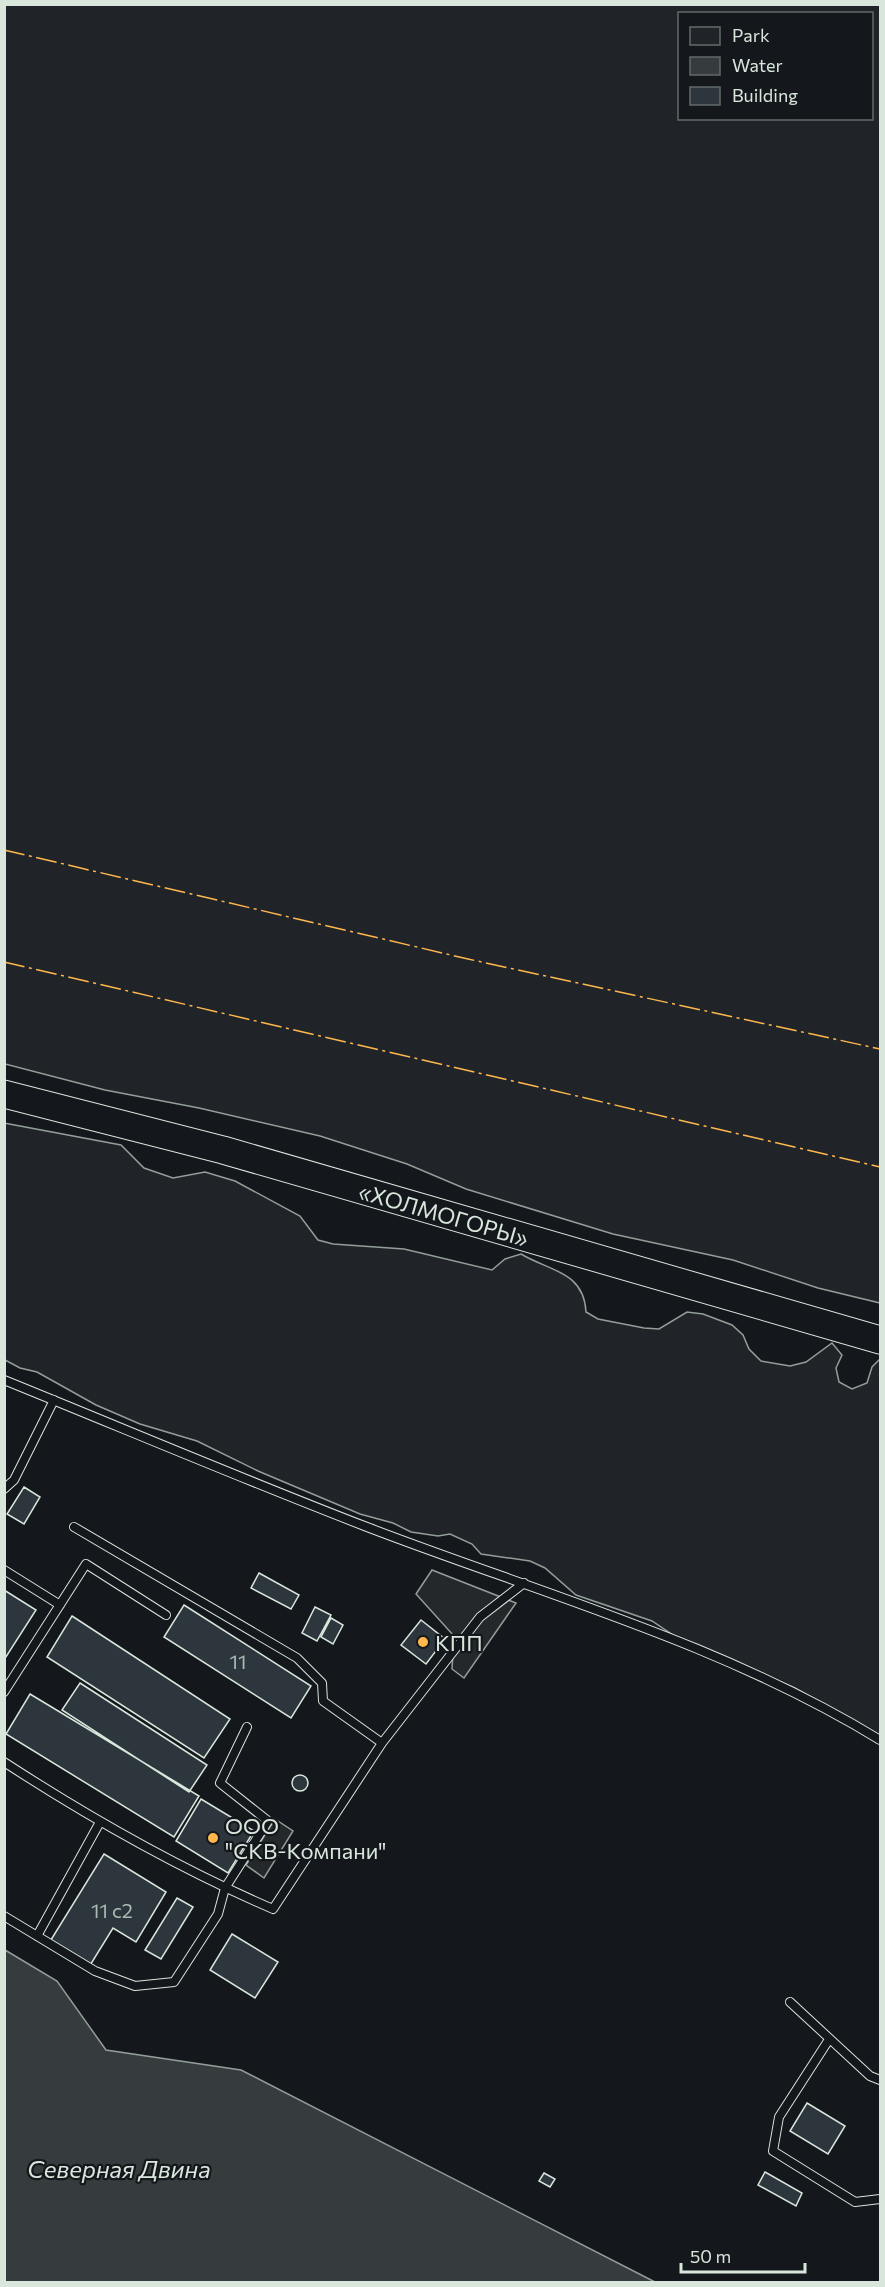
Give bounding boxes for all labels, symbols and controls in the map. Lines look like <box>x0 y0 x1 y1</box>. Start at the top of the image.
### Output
legend <box>678 12 873 120</box>
text: Park <box>732 24 770 46</box>
text: Water <box>732 54 783 76</box>
text: Building <box>732 84 798 106</box>
street label: «ХОЛМОГОРЫ» <box>356 1177 532 1251</box>
place label: КПП <box>435 1629 483 1656</box>
marker: КПП <box>416 1635 430 1649</box>
house number: 11 <box>229 1649 247 1673</box>
place label: ООО "СКВ-Компани" <box>225 1812 387 1864</box>
marker: ООО "СКВ-Компани" <box>206 1831 220 1845</box>
house number: 11 с2 <box>91 1898 133 1922</box>
water label: Северная Двина <box>27 2154 211 2183</box>
scale bar <box>681 2236 806 2274</box>
text: 50 m <box>690 2245 731 2267</box>

